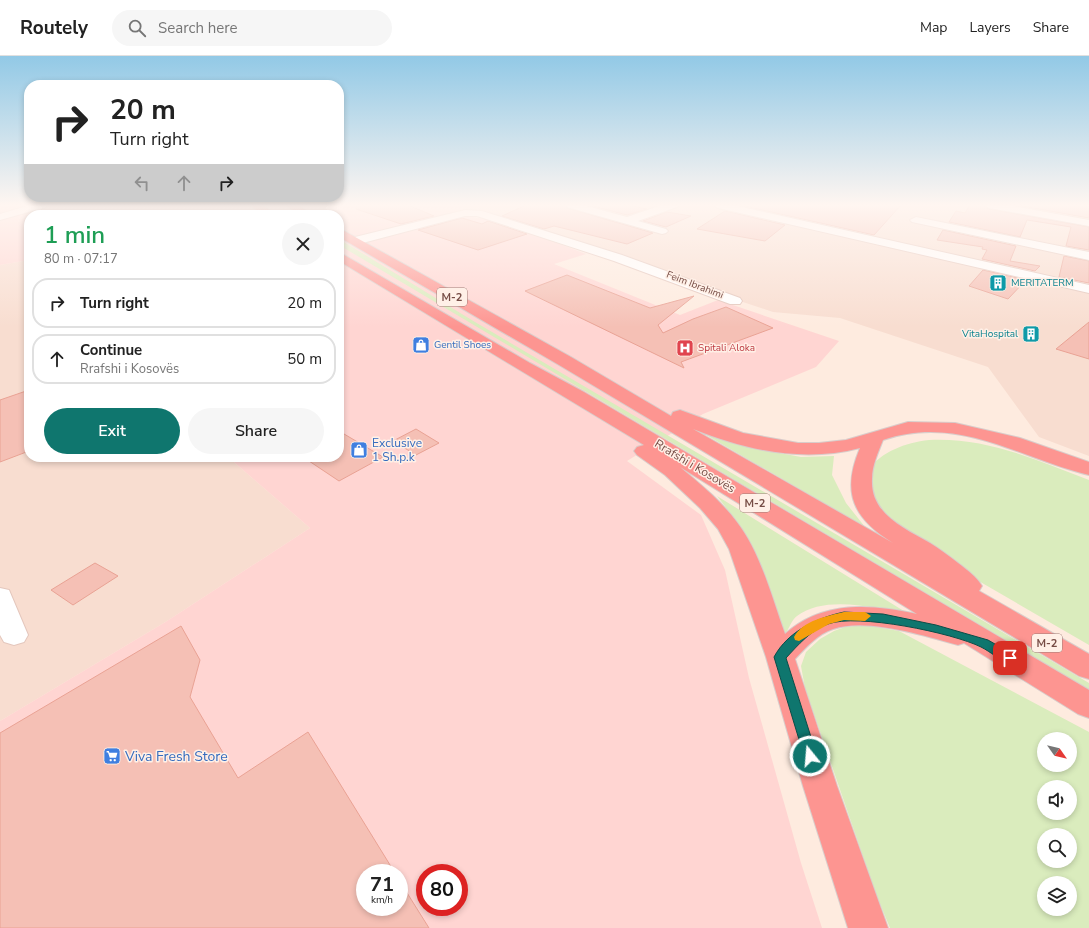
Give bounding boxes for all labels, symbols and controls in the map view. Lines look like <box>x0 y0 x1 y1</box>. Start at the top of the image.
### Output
search box <box>112 10 392 46</box>
text: Routely <box>20 15 88 41</box>
icon: search <box>126 17 148 39</box>
text: Search here <box>158 18 238 38</box>
text: Map <box>920 18 947 37</box>
text: Layers <box>969 18 1011 37</box>
text: Share <box>1033 18 1069 37</box>
text: 20 m <box>110 91 176 129</box>
icon: right <box>44 96 96 148</box>
text: Turn right <box>110 127 189 151</box>
icon: left <box>131 172 153 194</box>
icon: ahead <box>173 172 195 194</box>
icon: right <box>215 172 237 194</box>
text: 1 min <box>44 219 105 251</box>
button: close <box>282 223 324 265</box>
text: 80 m · 07:17 <box>44 250 118 268</box>
street label: Feim Ibrahimi <box>664 268 726 302</box>
building icon: MERITATERM <box>988 273 1008 293</box>
place label: MERITATERM <box>1011 276 1074 290</box>
road number: M-2 <box>437 288 467 306</box>
icon: right <box>46 292 68 314</box>
text: Turn right <box>80 293 149 313</box>
text: 20 m <box>287 293 322 313</box>
building icon: VitaHospital <box>1021 324 1041 344</box>
place label: VitaHospital <box>961 327 1018 341</box>
shop icon: Gentil Shoes <box>411 335 431 355</box>
place label: Gentil Shoes <box>434 338 491 352</box>
hospital icon: Spitali Aloka <box>675 338 695 358</box>
text: Continue <box>80 340 142 360</box>
place label: Spitali Aloka <box>698 341 755 355</box>
icon: ahead <box>46 348 68 370</box>
text: 50 m <box>287 349 322 369</box>
text: Rrafshi i Kosovës <box>80 360 179 378</box>
button: Exit <box>44 408 180 454</box>
button: Share <box>188 408 324 454</box>
place label: Exclusive 1 Sh.p.k <box>372 435 422 465</box>
street label: Rrafshi i Kosovës <box>652 436 739 497</box>
shop icon: Exclusive 1 Sh.p.k <box>349 440 369 460</box>
road number: M-2 <box>740 494 770 512</box>
road number: M-2 <box>1032 634 1062 652</box>
pin <box>993 641 1027 675</box>
icon: arrive <box>999 647 1021 669</box>
north arrow <box>1037 732 1077 772</box>
map controls <box>1037 732 1077 916</box>
position arrow <box>789 735 831 777</box>
supermarket icon: Viva Fresh Store <box>102 746 122 766</box>
place label: Viva Fresh Store <box>124 747 228 766</box>
button: sound <box>1037 780 1077 820</box>
button: search <box>1037 828 1077 868</box>
speed limit sign: 80 <box>416 864 468 916</box>
text: 71 <box>370 871 394 898</box>
button: layers <box>1037 876 1077 916</box>
text: km/h <box>371 893 393 907</box>

